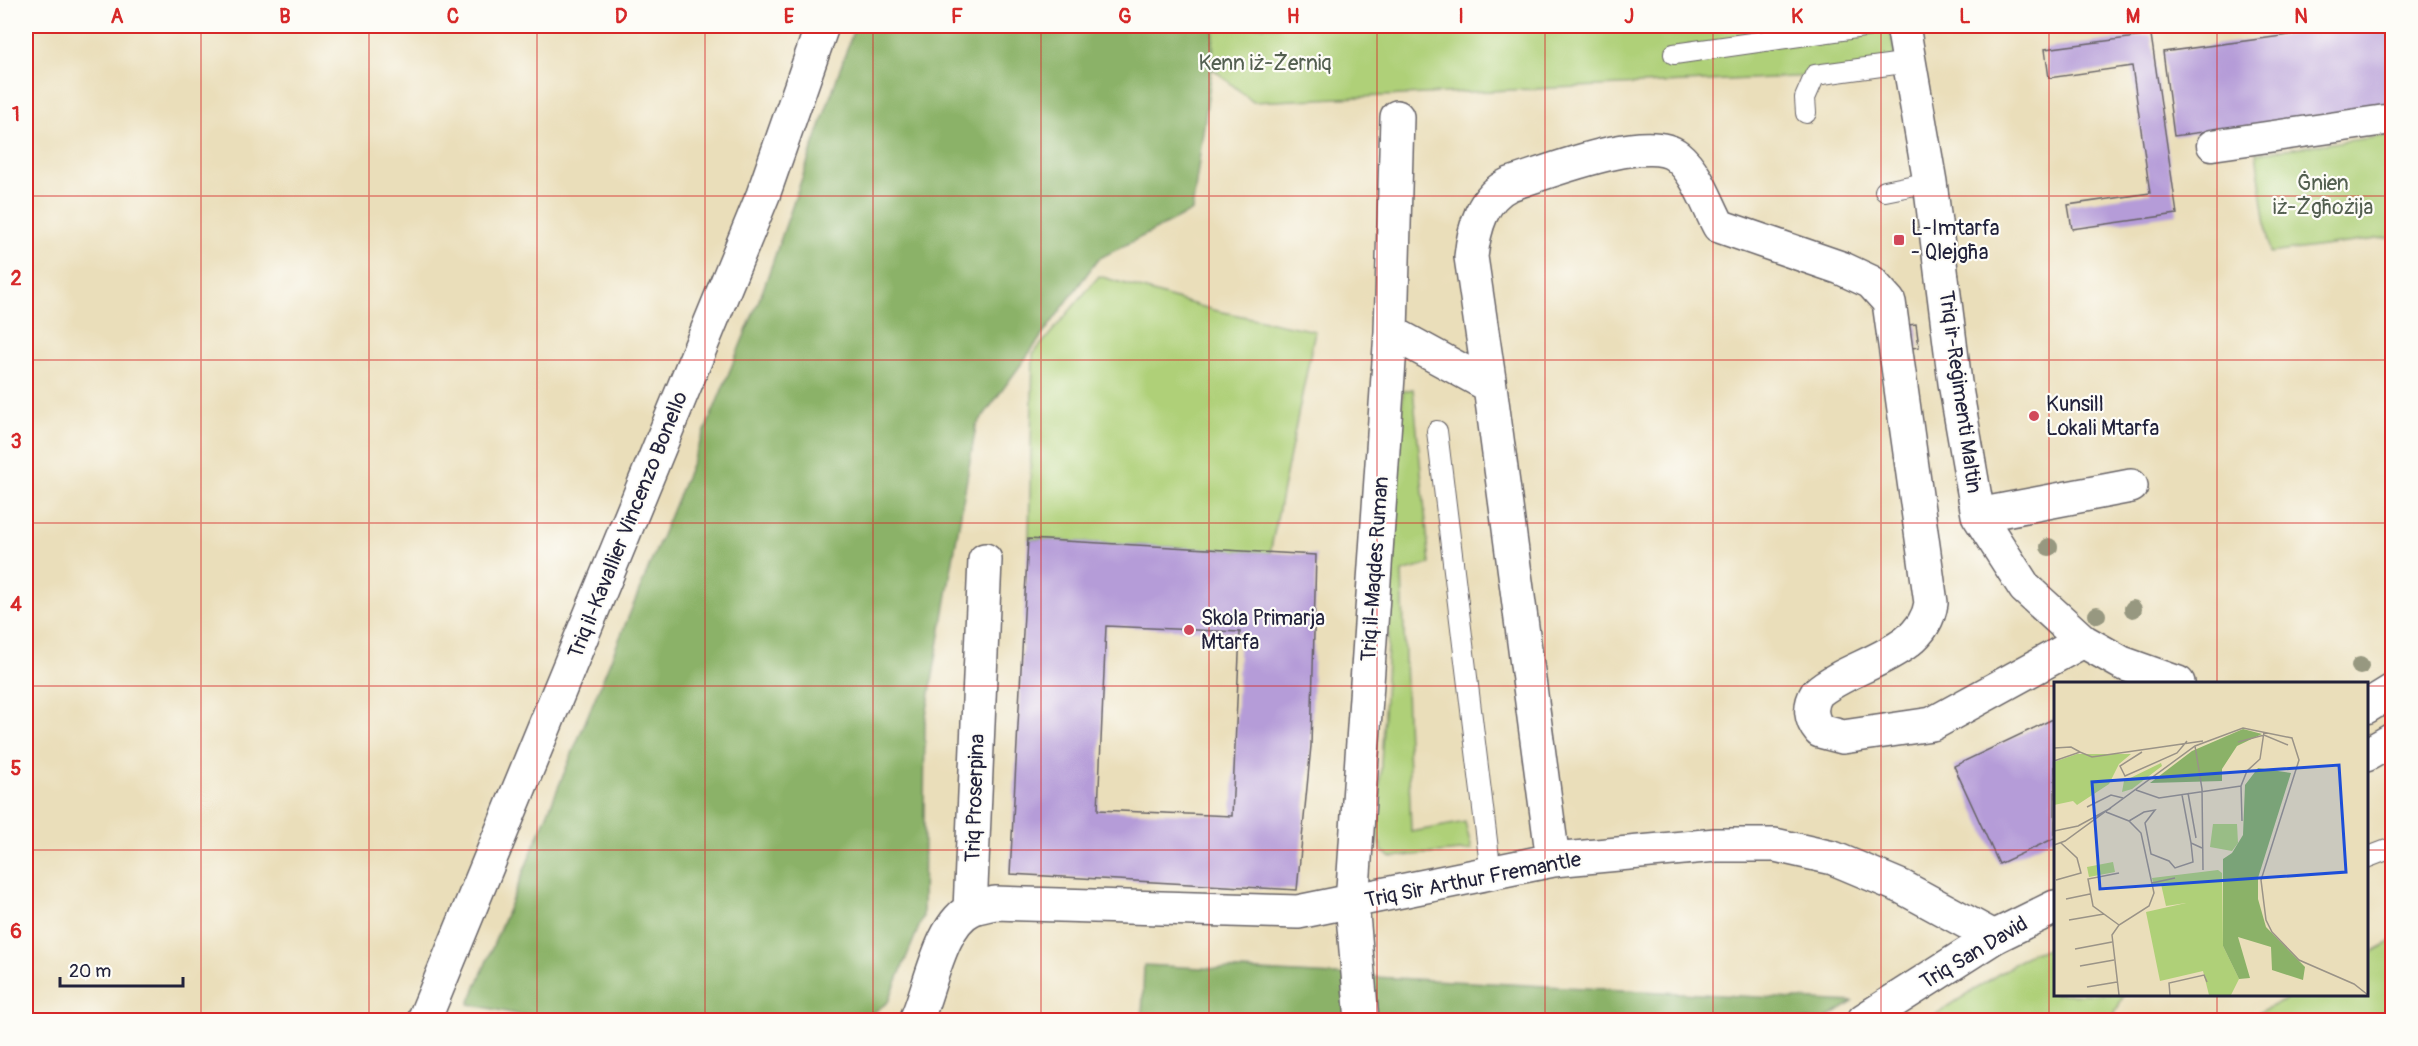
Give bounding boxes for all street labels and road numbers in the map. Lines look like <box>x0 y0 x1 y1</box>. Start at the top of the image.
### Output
street label: Triq ir-Reġimenti Maltin <box>1932 289 1988 495</box>
street label: Triq il-Kavallier Vincenzo Bonello <box>562 387 694 663</box>
street label: Triq il-Maqdes Ruman <box>1355 475 1395 663</box>
street label: Triq Proserpina <box>959 733 991 863</box>
street label: Triq Sir Arthur Fremantle <box>1363 846 1584 914</box>
street label: Triq San David <box>1915 910 2033 996</box>

